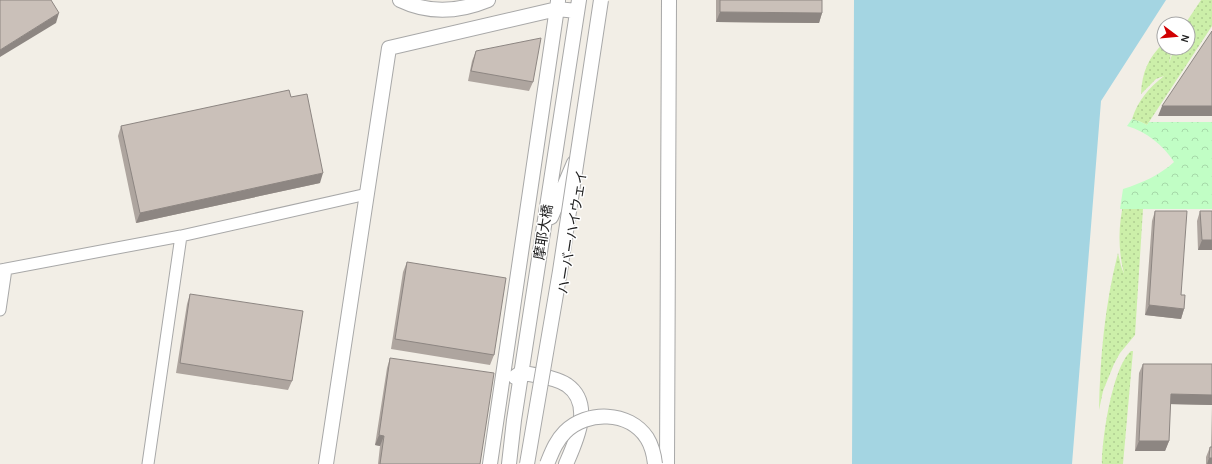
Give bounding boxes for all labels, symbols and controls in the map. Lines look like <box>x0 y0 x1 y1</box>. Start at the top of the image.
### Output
north arrow <box>1156 16 1196 56</box>
text: N <box>1178 33 1192 44</box>
street label: ハーバーハイウェイ <box>554 169 591 295</box>
street label: 摩耶大橋 <box>531 203 556 261</box>

